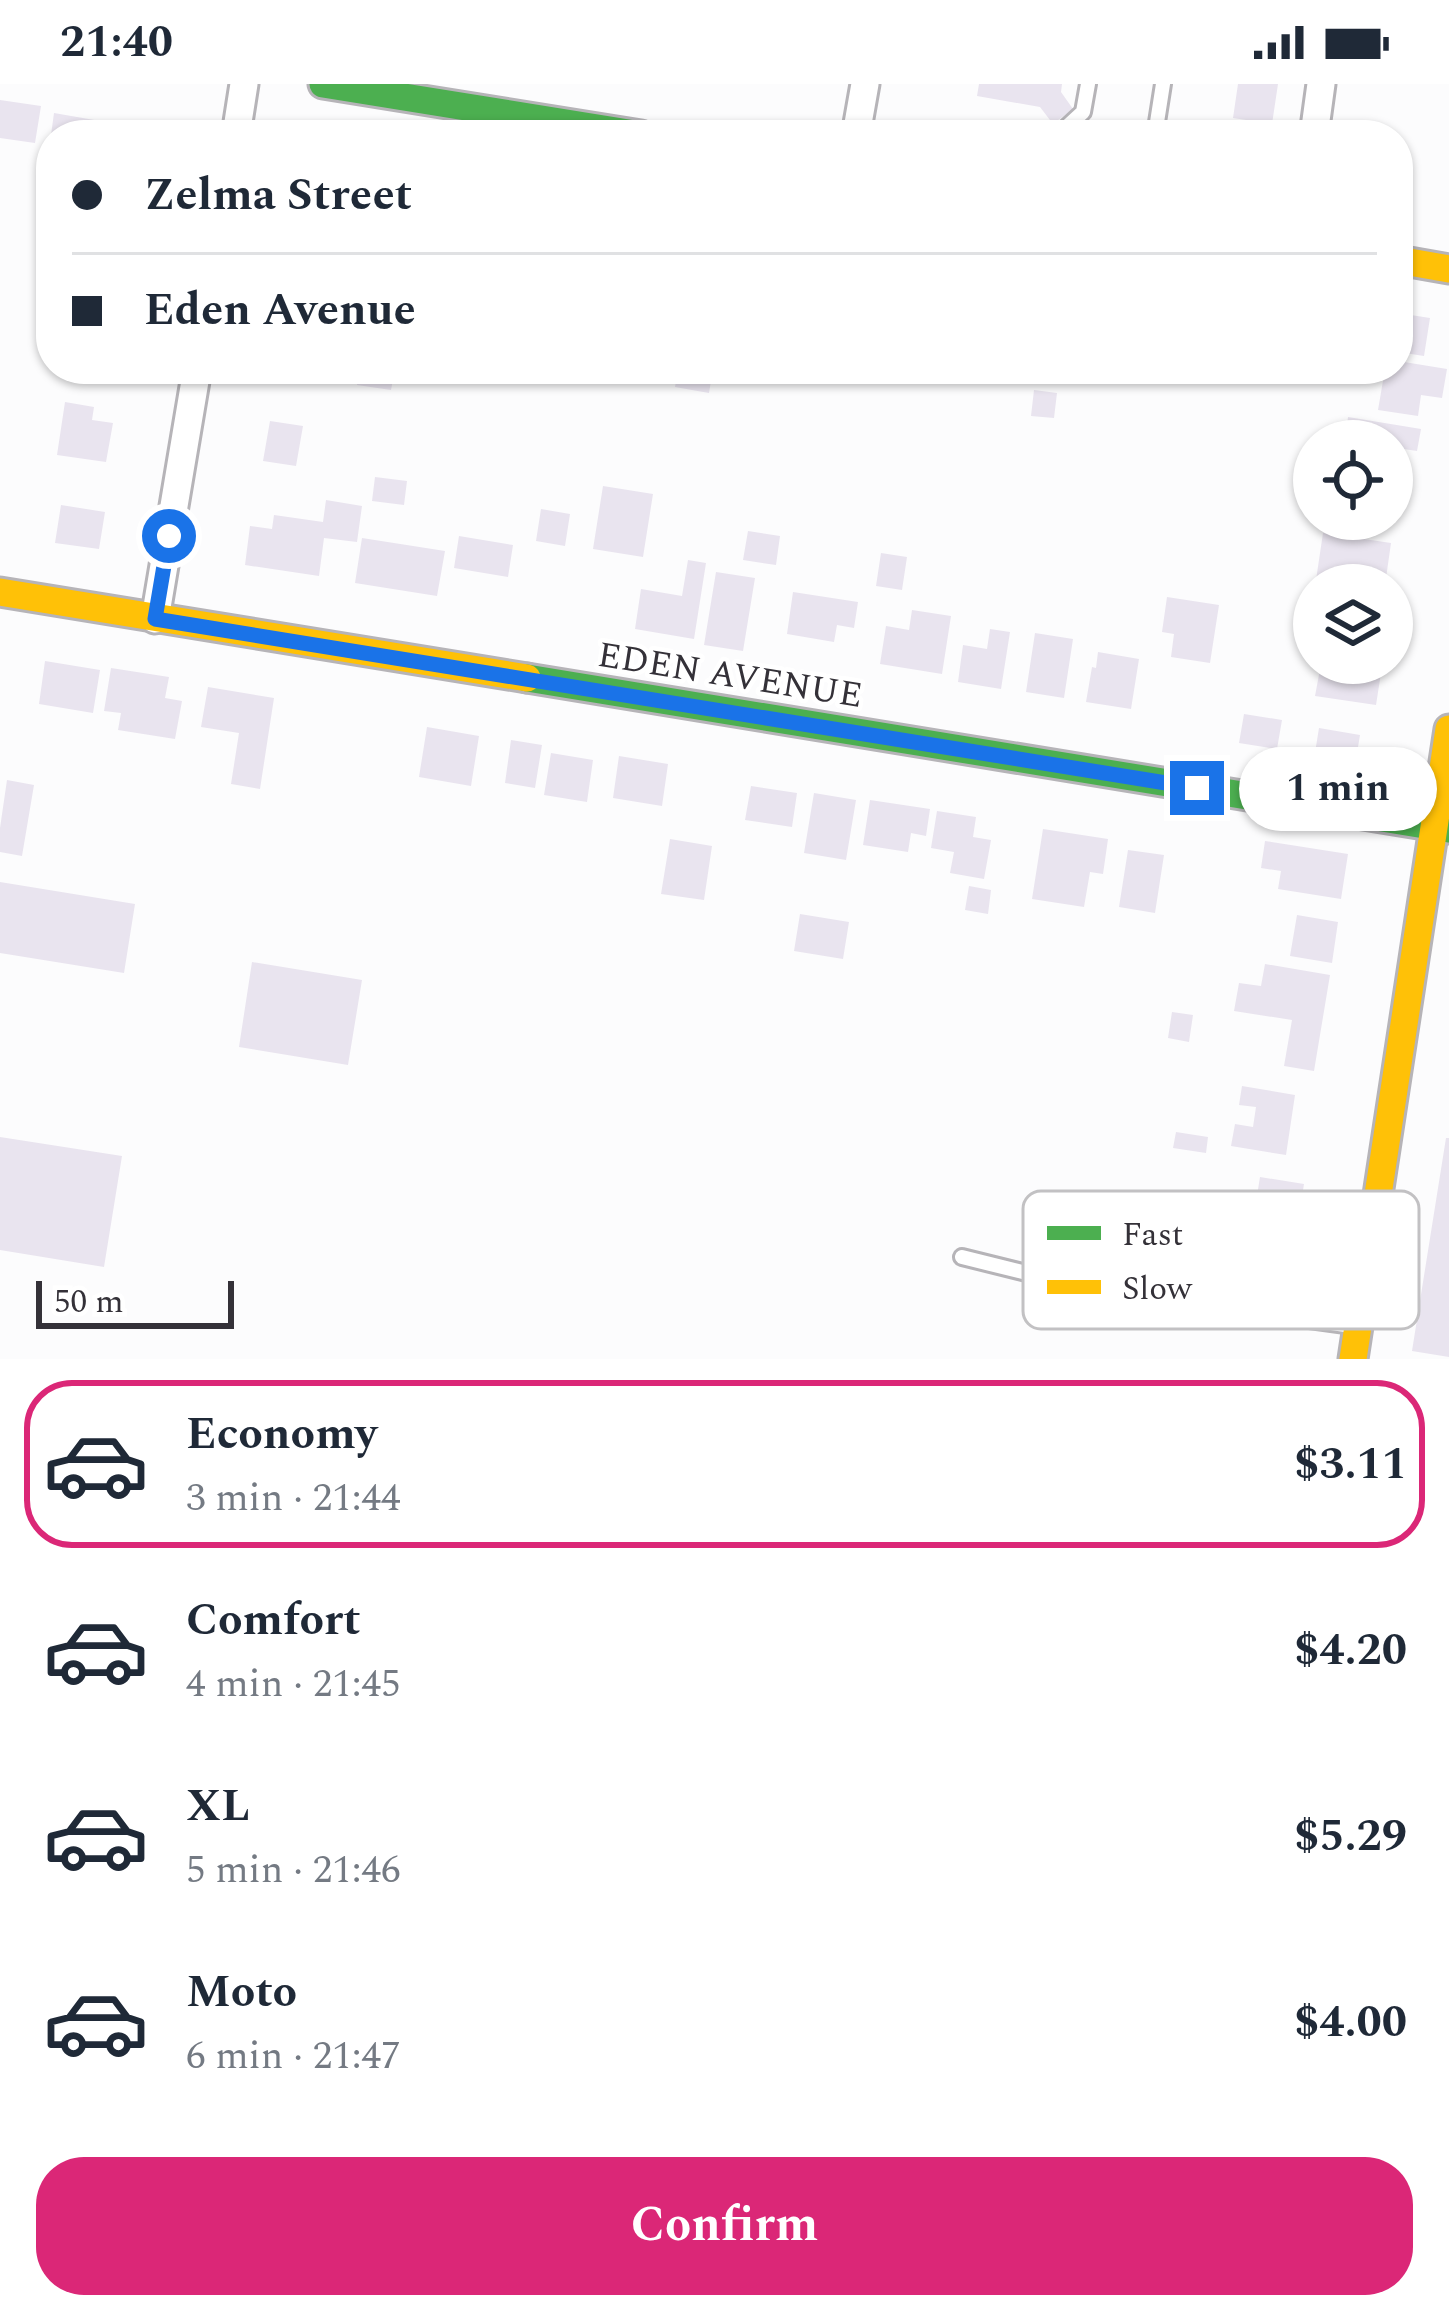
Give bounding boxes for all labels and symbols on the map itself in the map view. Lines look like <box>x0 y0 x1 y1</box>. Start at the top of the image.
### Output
route start <box>142 509 196 563</box>
street label: EDEN AVENUE <box>594 628 866 724</box>
callout: 1 min <box>1239 746 1437 830</box>
route end <box>1170 761 1224 815</box>
legend <box>1023 1191 1419 1329</box>
text: Fast <box>1122 1210 1183 1260</box>
text: Slow <box>1122 1264 1193 1314</box>
scale bar <box>36 1275 234 1328</box>

